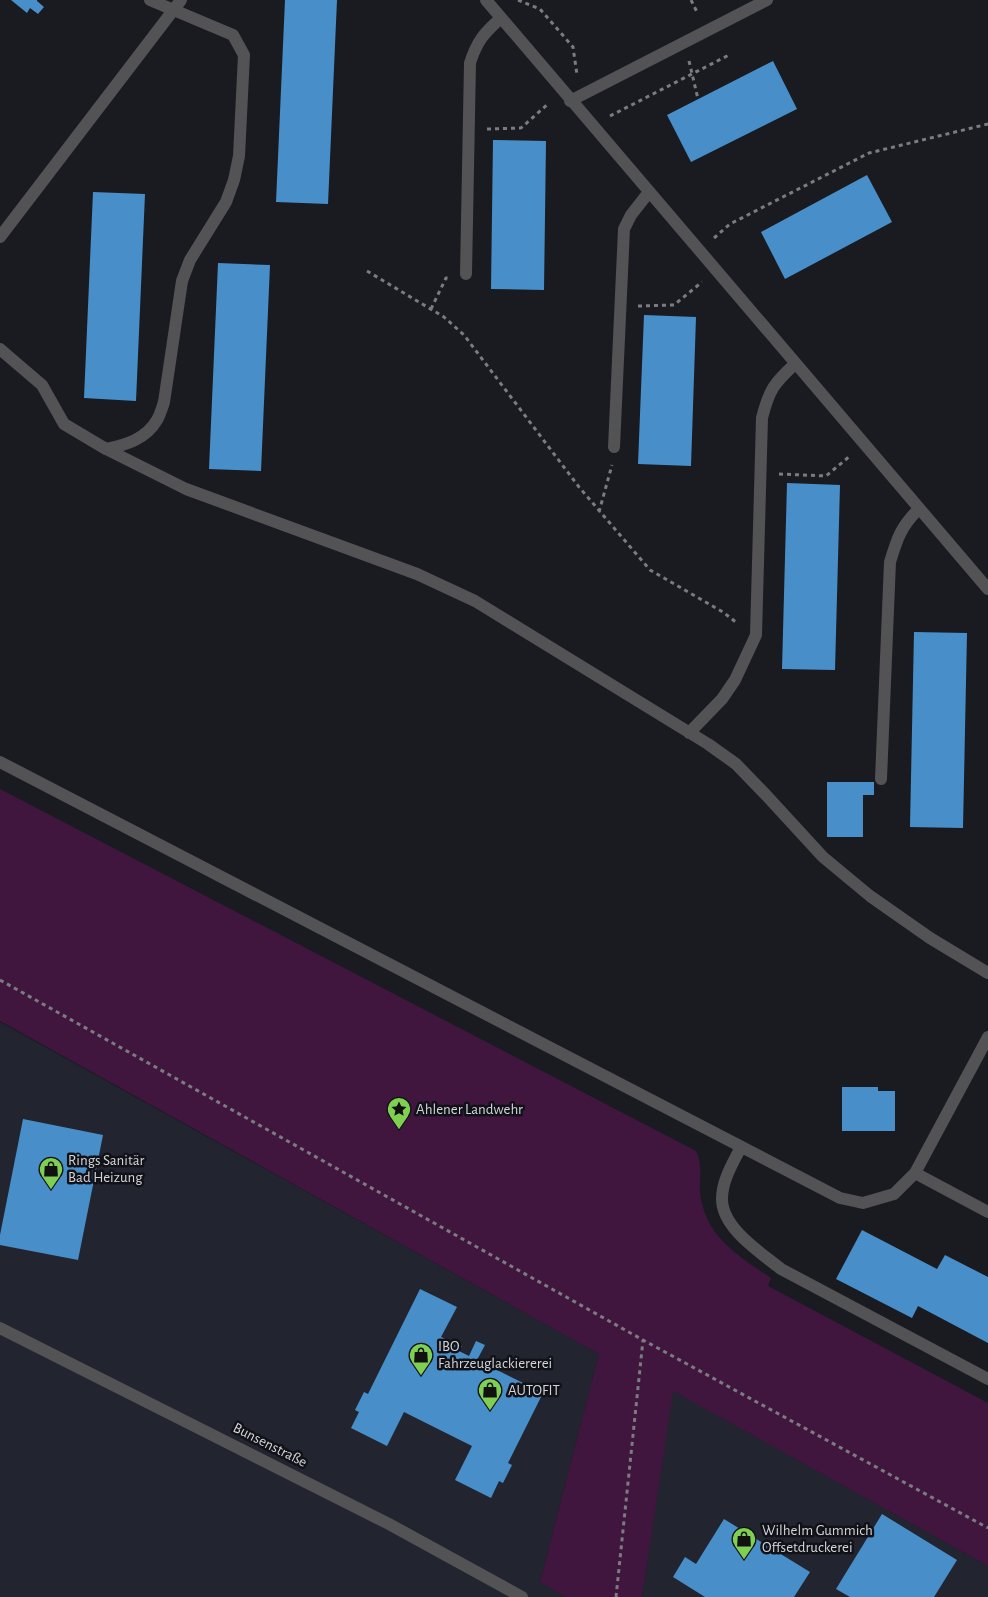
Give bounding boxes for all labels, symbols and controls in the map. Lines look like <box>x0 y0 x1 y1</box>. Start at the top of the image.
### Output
place icon: Ahlener Landwehr <box>386 1096 412 1130</box>
place label: Ahlener Landwehr <box>416 1102 523 1117</box>
place label: Rings Sanitär Bad Heizung <box>68 1153 145 1185</box>
shop icon: Rings Sanitär Bad Heizung <box>38 1156 64 1190</box>
place label: IBO Fahrzeuglackiererei <box>438 1339 552 1371</box>
shop icon: IBO Fahrzeuglackiererei <box>408 1342 434 1376</box>
shop icon: AUTOFIT <box>477 1377 503 1411</box>
place label: AUTOFIT <box>508 1383 560 1398</box>
street label: Bunsenstraße <box>231 1420 309 1470</box>
place label: Wilhelm Gummich Offsetdruckerei <box>762 1523 873 1555</box>
shop icon: Wilhelm Gummich Offsetdruckerei <box>731 1526 757 1560</box>

